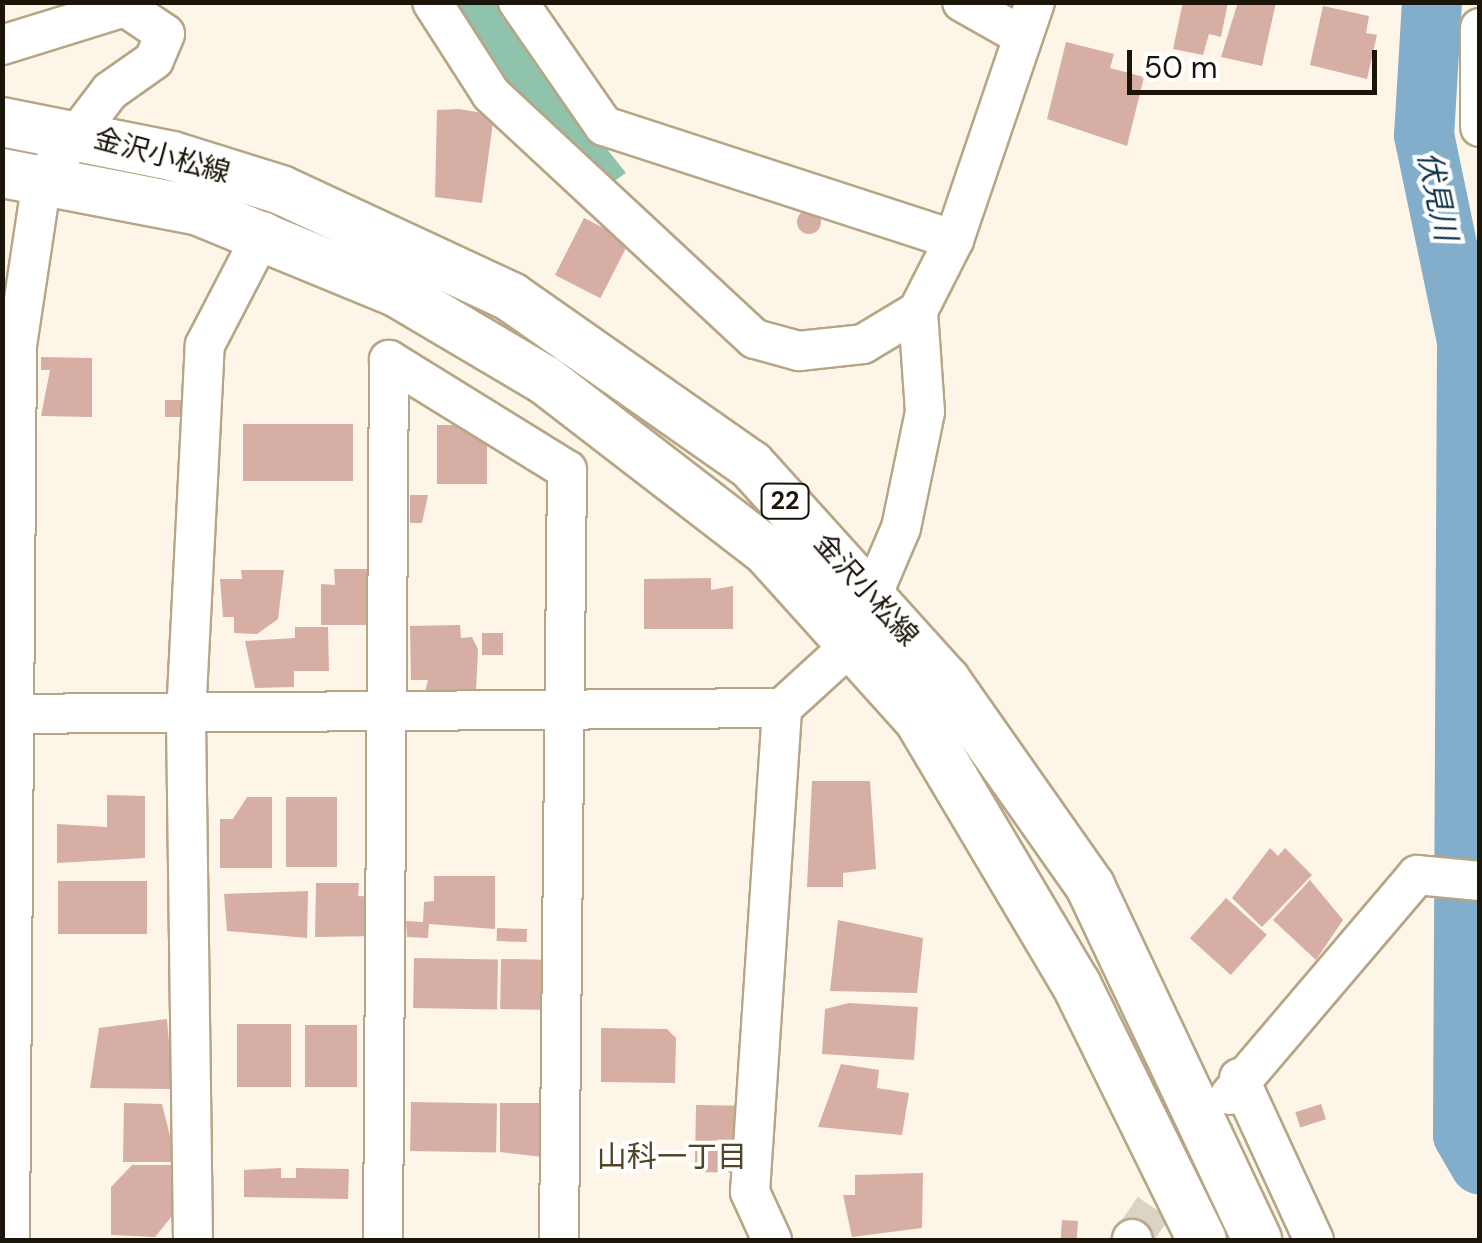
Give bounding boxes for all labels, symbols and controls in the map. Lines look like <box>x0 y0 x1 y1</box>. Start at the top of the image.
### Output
scale bar <box>1132 30 1382 92</box>
text: 50 m <box>1144 48 1218 87</box>
street label: 金沢小松線 <box>90 122 234 190</box>
water label: 伏見川 <box>1410 148 1464 244</box>
road number: 22 <box>760 481 810 521</box>
street label: 金沢小松線 <box>807 527 925 653</box>
district label: 山科一丁目 <box>597 1139 747 1175</box>

